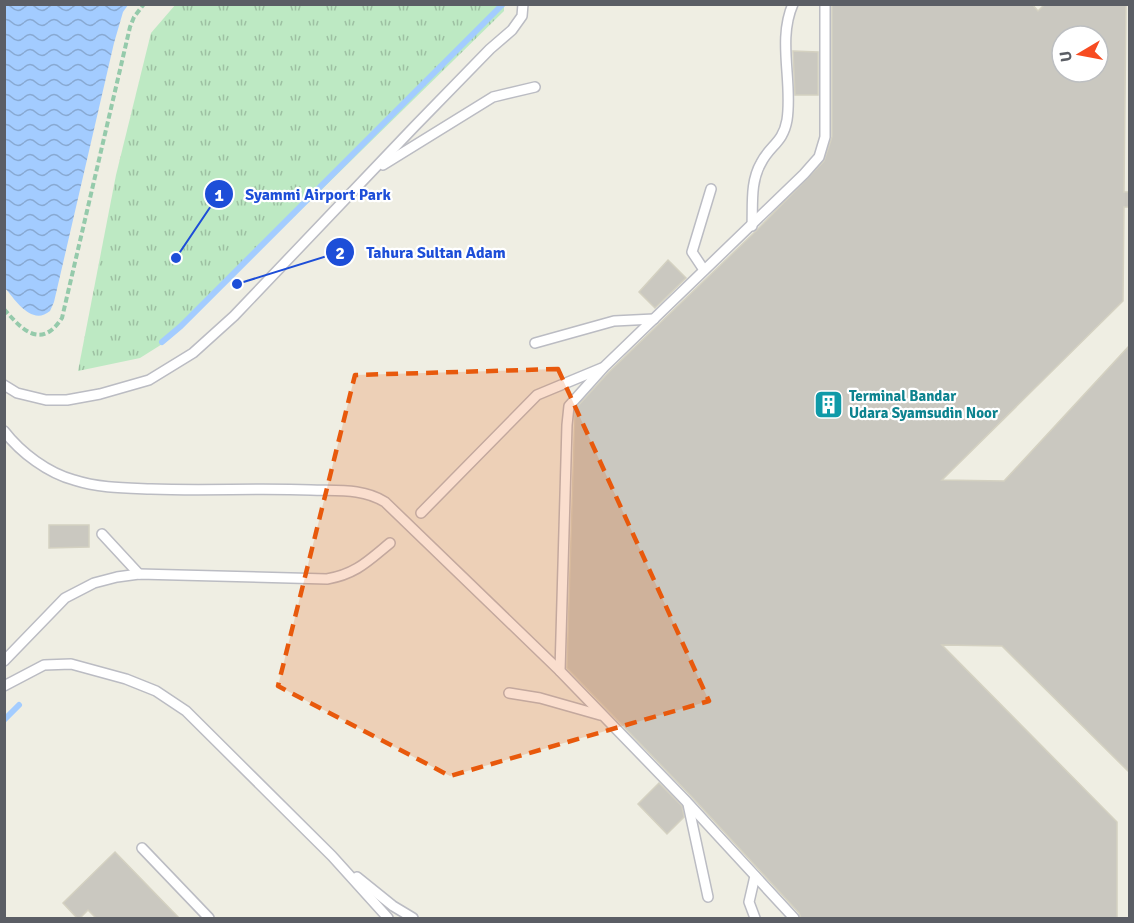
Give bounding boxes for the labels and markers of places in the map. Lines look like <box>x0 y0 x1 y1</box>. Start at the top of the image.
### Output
callout: Syammi Airport Park <box>204 177 403 211</box>
callout: Tahura Sultan Adam <box>325 235 518 269</box>
place label: Terminal Bandar Udara Syamsudin Noor <box>849 387 998 422</box>
building icon: Terminal Bandar Udara Syamsudin Noor <box>812 389 844 421</box>

